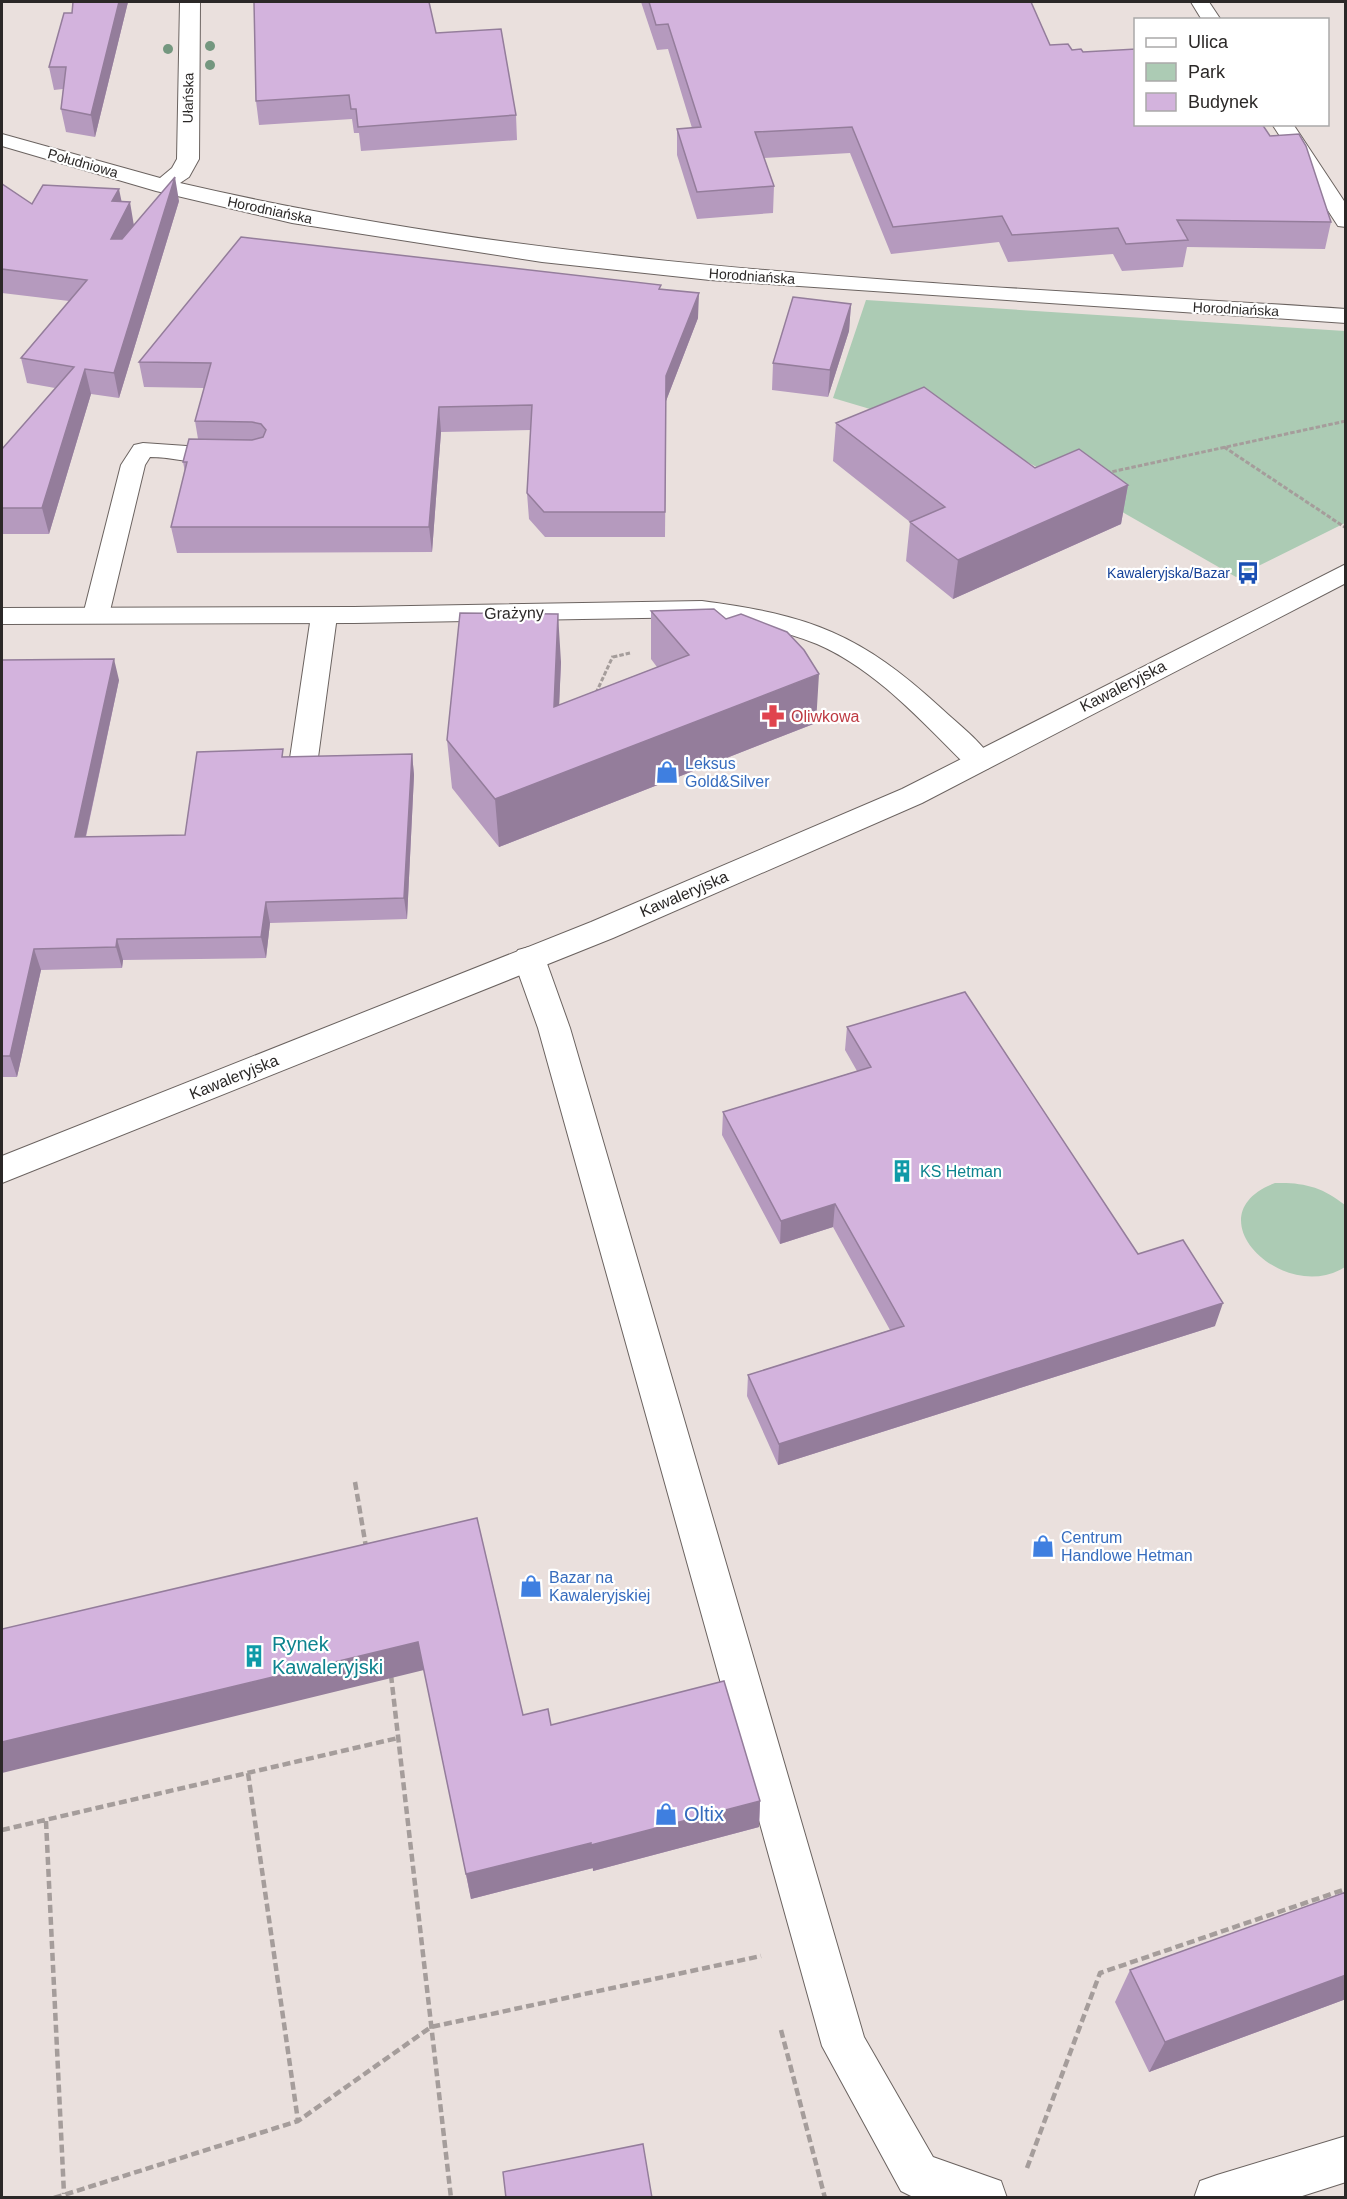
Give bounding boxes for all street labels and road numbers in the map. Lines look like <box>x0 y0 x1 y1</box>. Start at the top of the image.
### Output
street label: Ułańska <box>180 72 196 123</box>
street label: Południowa <box>46 145 120 181</box>
street label: Horodniańska <box>226 193 314 227</box>
street label: Horodniańska <box>708 265 796 287</box>
street label: Horodniańska <box>1192 299 1280 319</box>
street label: Grażyny <box>484 604 544 622</box>
street label: Kawaleryjska <box>1077 657 1169 715</box>
street label: Kawaleryjska <box>637 868 731 920</box>
street label: Kawaleryjska <box>187 1051 281 1103</box>

